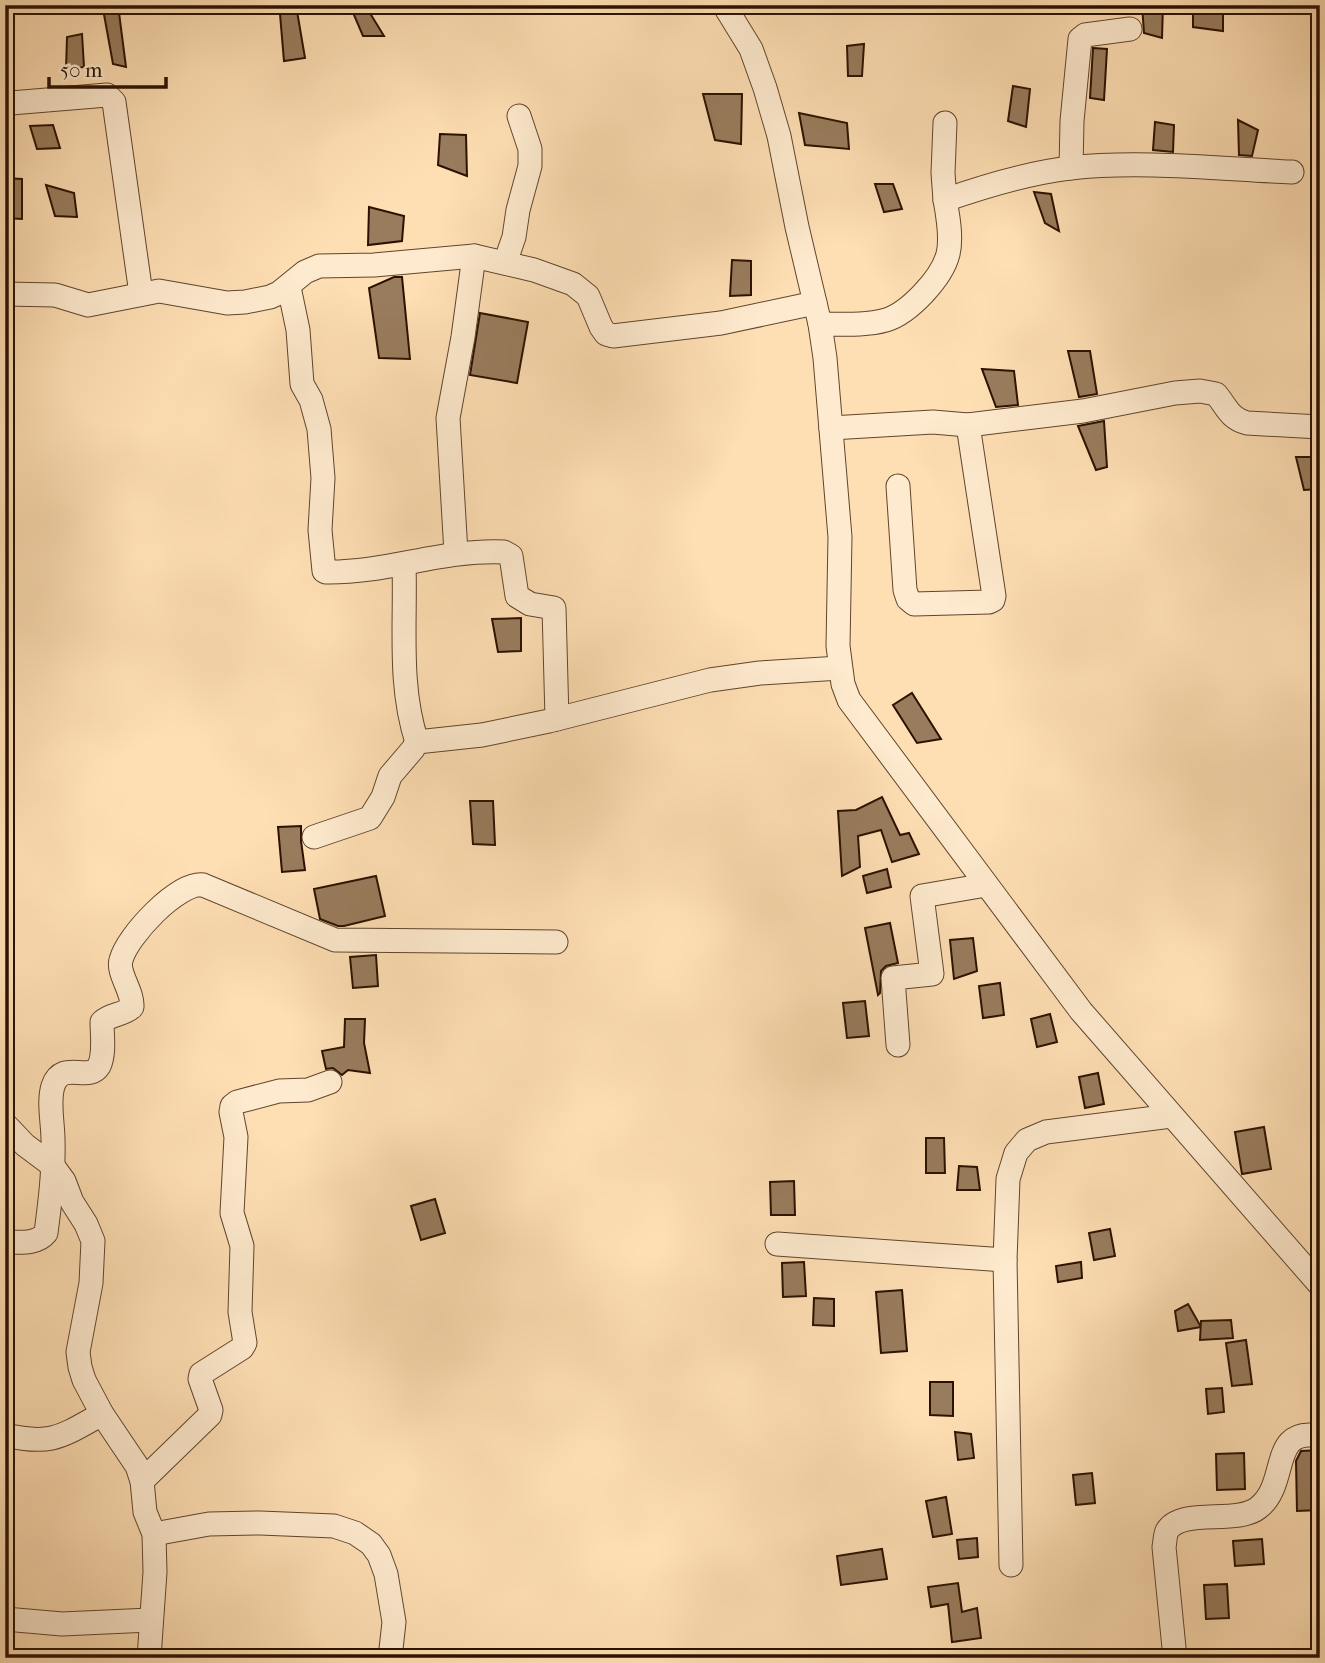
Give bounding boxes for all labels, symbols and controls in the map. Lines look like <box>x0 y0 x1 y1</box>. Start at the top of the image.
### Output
scale bar <box>49 46 166 90</box>
text: 50 m <box>60 58 103 82</box>

